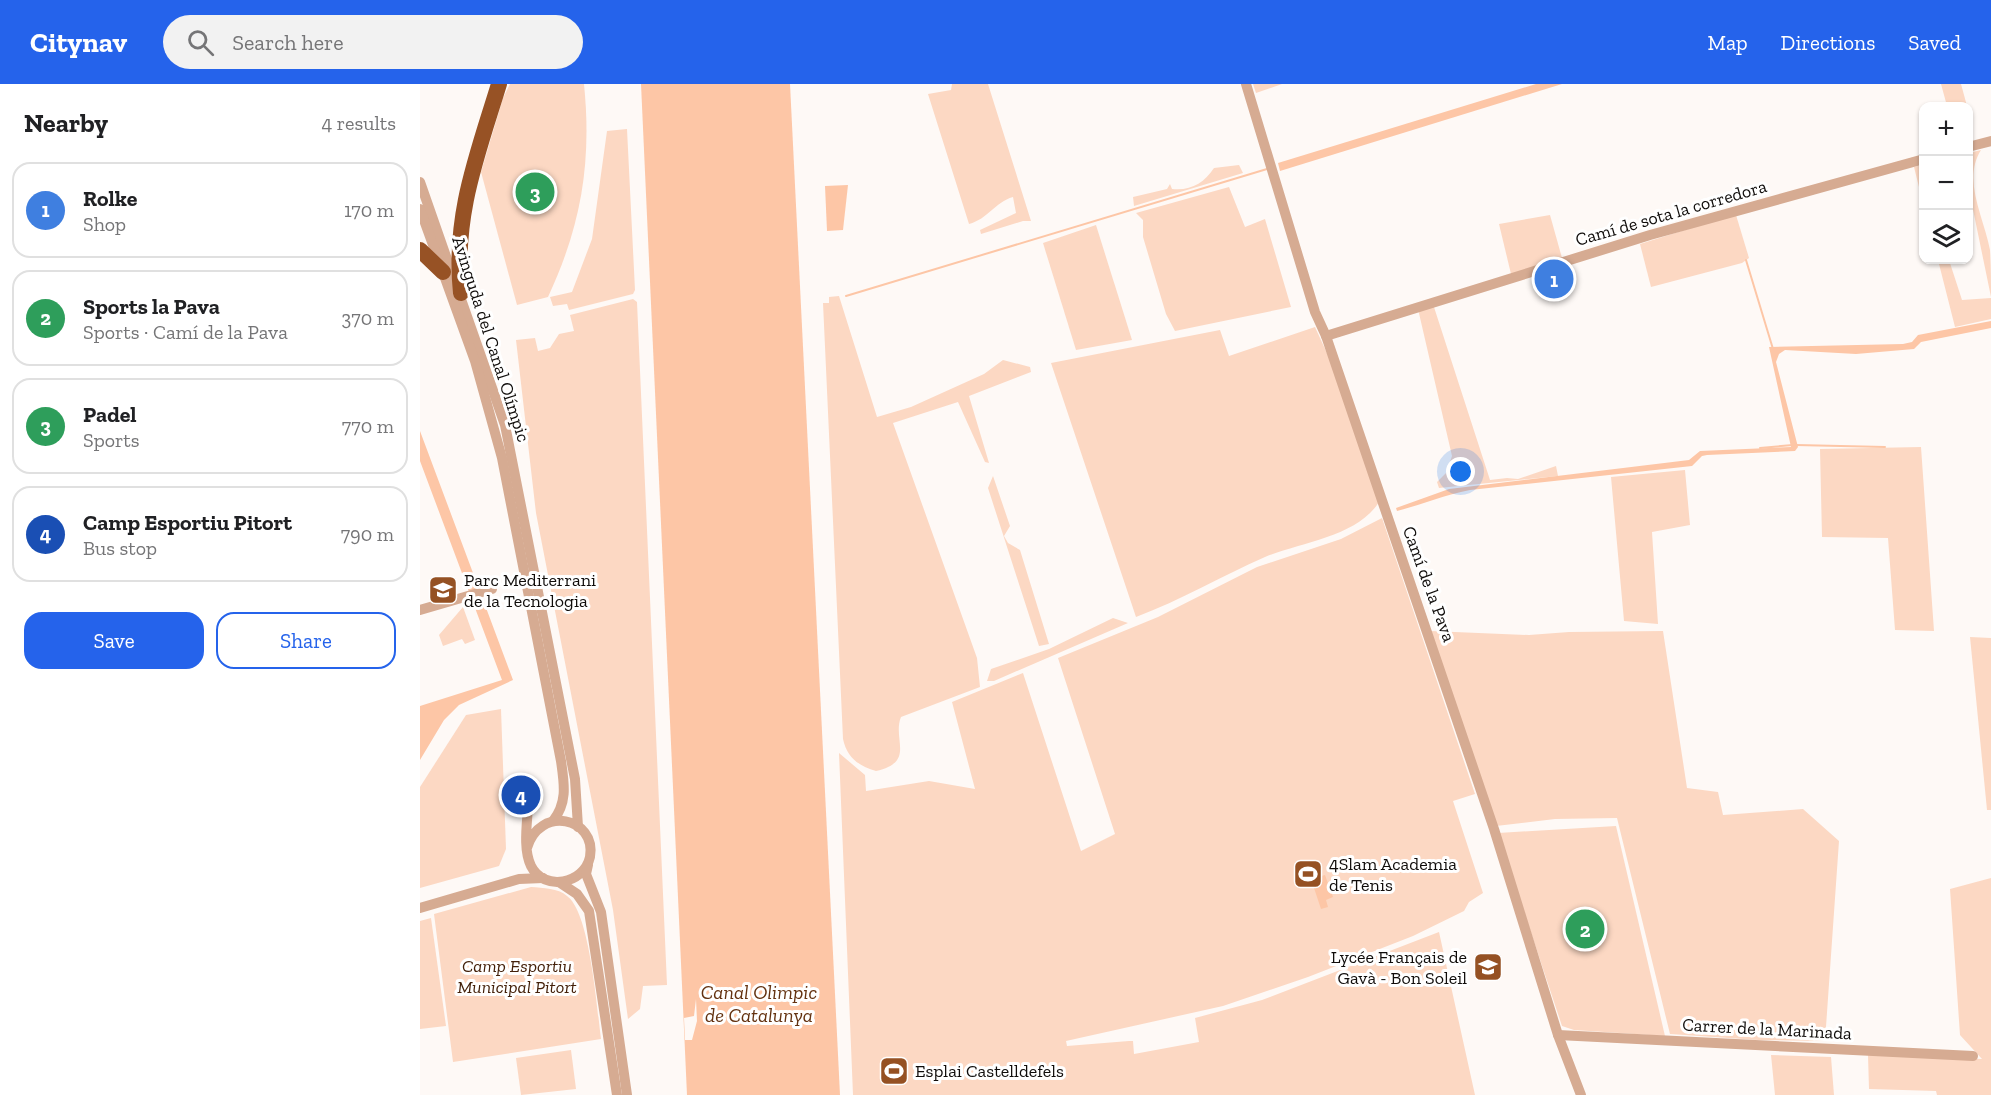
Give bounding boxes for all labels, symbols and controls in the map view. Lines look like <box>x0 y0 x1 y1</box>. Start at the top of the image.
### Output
search box <box>163 15 583 69</box>
text: Citynav <box>30 26 127 59</box>
icon: search <box>184 26 217 59</box>
text: Search here <box>232 29 344 56</box>
text: Map <box>1708 30 1748 55</box>
text: Directions <box>1781 30 1875 55</box>
text: Saved <box>1908 30 1961 55</box>
map controls <box>1919 102 1973 264</box>
button: + <box>1919 102 1973 156</box>
text: Nearby <box>24 107 108 139</box>
text: 4 results <box>321 111 396 135</box>
button: − <box>1919 156 1973 210</box>
pin: 3 <box>516 170 554 214</box>
street label: Camí de sota la corredora <box>1573 175 1770 251</box>
text: Rolke <box>83 185 137 212</box>
text: 1 <box>41 198 50 222</box>
text: 170 m <box>344 198 394 222</box>
button: layers <box>1919 210 1973 264</box>
text: Shop <box>83 212 126 236</box>
street label: Avinguda del Canal Olímpic <box>447 233 535 445</box>
pin: 1 <box>1534 256 1574 302</box>
text: Sports la Pava <box>83 293 220 320</box>
text: 2 <box>40 306 51 330</box>
text: 370 m <box>341 306 394 330</box>
text: Sports · Camí de la Pava <box>83 320 288 344</box>
text: Padel <box>83 401 137 428</box>
text: 3 <box>40 414 51 438</box>
text: 770 m <box>342 414 394 438</box>
text: Sports <box>83 428 140 452</box>
your location <box>1446 457 1475 486</box>
text: Camp Esportiu Pitort <box>83 509 292 536</box>
text: 4 <box>40 522 51 546</box>
text: 790 m <box>341 522 394 546</box>
street label: Camí de la Pava <box>1398 523 1460 645</box>
text: Bus stop <box>83 536 157 560</box>
place label: Parc Mediterrani de la Tecnologia <box>464 569 596 612</box>
school or university icon: Parc Mediterrani de la Tecnologia <box>427 574 459 606</box>
button: Save <box>24 612 204 669</box>
button: Share <box>216 612 396 669</box>
pin: 4 <box>502 772 540 818</box>
place label: 4Slam Academia de Tenis <box>1329 853 1457 896</box>
sports icon: 4Slam Academia de Tenis <box>1292 858 1324 890</box>
pin: 2 <box>1566 906 1604 952</box>
place label: Lycée Français de Gavà - Bon Soleil <box>1331 946 1467 989</box>
school or university icon: Lycée Français de Gavà - Bon Soleil <box>1472 951 1504 983</box>
park label: Camp Esportiu Municipal Pitort <box>457 955 577 998</box>
water label: Canal Olimpic de Catalunya <box>701 980 817 1027</box>
street label: Carrer de la Marinada <box>1682 1014 1853 1044</box>
sports icon: Esplai Castelldefels <box>878 1055 910 1087</box>
place label: Esplai Castelldefels <box>915 1060 1064 1082</box>

